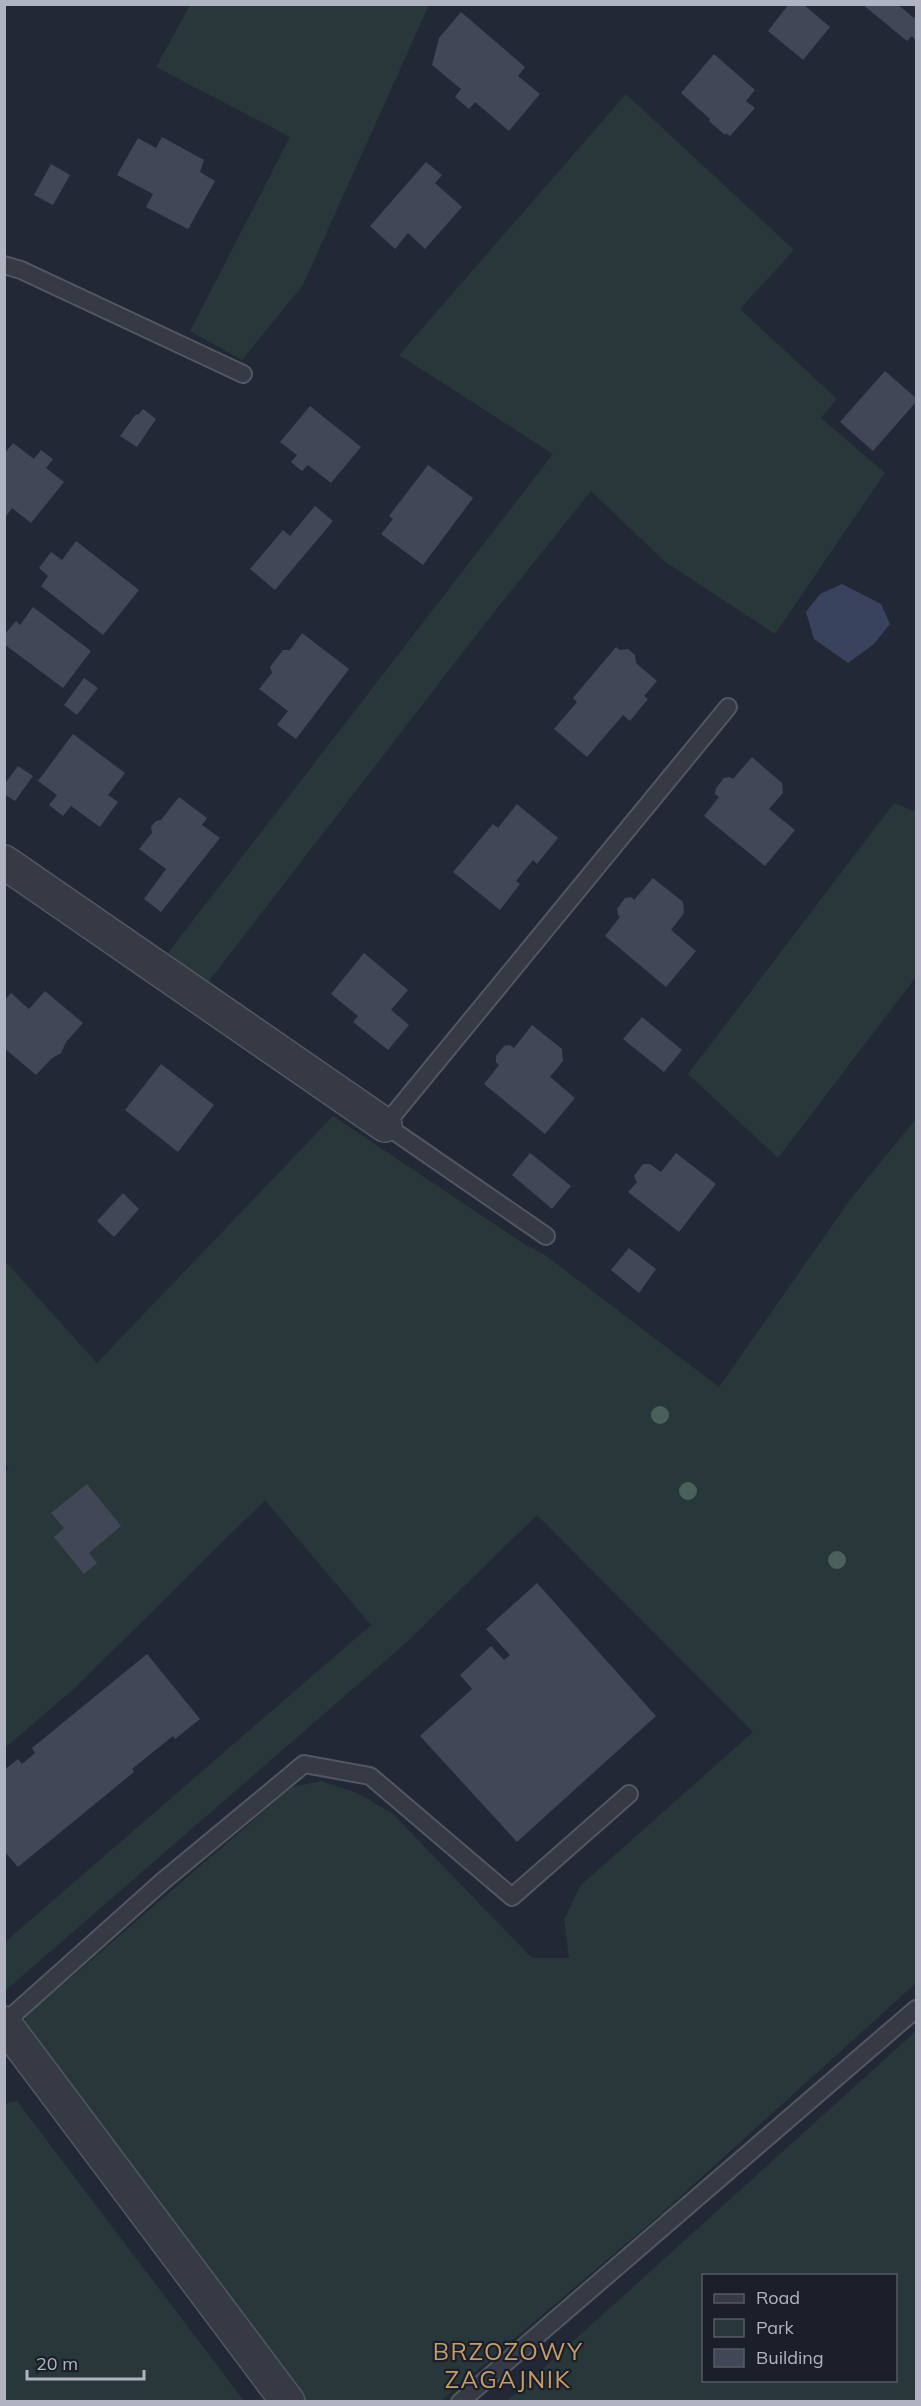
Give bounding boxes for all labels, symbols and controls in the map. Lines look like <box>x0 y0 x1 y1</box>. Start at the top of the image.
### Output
legend <box>702 2274 897 2382</box>
text: Road <box>756 2286 800 2309</box>
text: Park <box>756 2316 795 2339</box>
district label: BRZOZOWY ZAGAJNIK <box>433 2336 583 2394</box>
scale bar <box>27 2343 144 2381</box>
text: Building <box>756 2346 824 2369</box>
text: 20 m <box>36 2352 78 2375</box>

